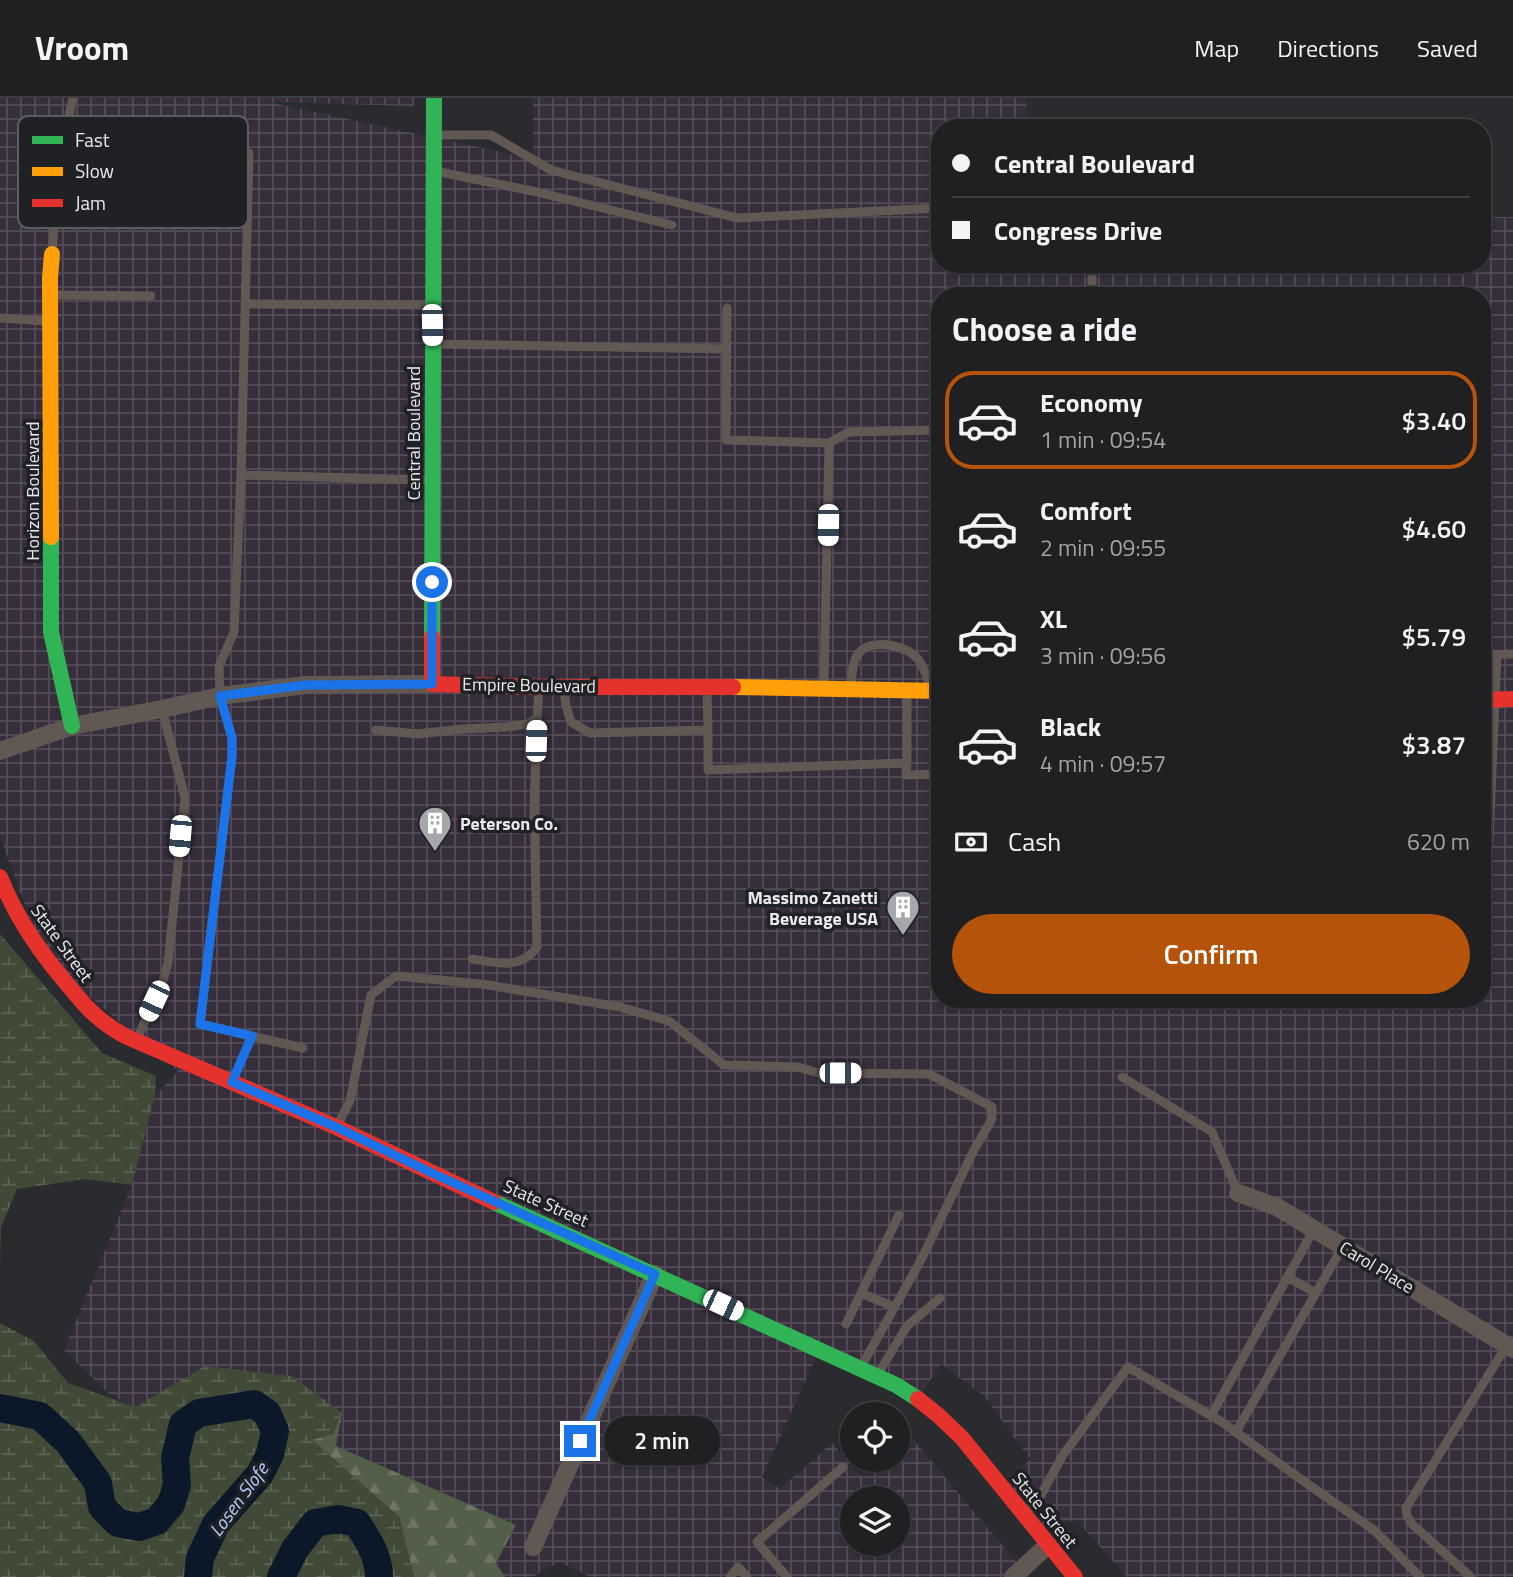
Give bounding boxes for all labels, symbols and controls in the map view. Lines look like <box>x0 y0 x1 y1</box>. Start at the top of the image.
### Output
text: Vroom <box>35 23 129 73</box>
text: Map <box>1194 30 1239 66</box>
text: Directions <box>1277 30 1379 66</box>
text: Saved <box>1417 30 1478 66</box>
legend <box>18 116 248 228</box>
text: Fast <box>75 125 110 154</box>
text: Central Boulevard <box>994 144 1195 183</box>
text: Slow <box>75 156 114 185</box>
text: Jam <box>75 188 106 217</box>
text: Congress Drive <box>994 211 1162 250</box>
car <box>422 304 443 346</box>
text: Choose a ride <box>952 305 1137 353</box>
street label: Central Boulevard <box>400 366 427 500</box>
text: Economy <box>1040 383 1142 422</box>
icon: car <box>956 389 1019 452</box>
text: $3.40 <box>1402 401 1466 440</box>
street label: Horizon Boulevard <box>19 421 46 561</box>
text: 1 min · 09:54 <box>1040 422 1166 457</box>
text: Comfort <box>1040 491 1132 530</box>
icon: car <box>956 497 1019 560</box>
car <box>818 504 839 546</box>
text: $4.60 <box>1402 509 1466 548</box>
text: 2 min · 09:55 <box>1040 530 1166 565</box>
route start <box>416 566 448 598</box>
text: XL <box>1040 599 1067 638</box>
icon: car <box>956 605 1019 668</box>
text: $5.79 <box>1402 617 1466 656</box>
text: 3 min · 09:56 <box>1040 638 1166 673</box>
street label: Empire Boulevard <box>462 670 596 700</box>
text: Black <box>1040 707 1101 746</box>
icon: car <box>956 713 1019 776</box>
car <box>525 720 548 762</box>
text: $3.87 <box>1402 725 1466 764</box>
text: 4 min · 09:57 <box>1040 746 1166 781</box>
building icon: Peterson Co. <box>416 804 454 853</box>
place label: Peterson Co. <box>460 810 558 837</box>
car <box>168 814 193 858</box>
text: Cash <box>1008 822 1061 861</box>
icon: cash <box>952 823 990 861</box>
text: 620 m <box>1407 824 1470 859</box>
place label: Massimo Zanetti Beverage USA <box>747 884 878 932</box>
building icon: Massimo Zanetti Beverage USA <box>884 888 922 937</box>
street label: State Street <box>24 898 100 988</box>
button: Confirm <box>952 914 1470 994</box>
car <box>136 978 173 1024</box>
car <box>820 1063 862 1084</box>
street label: State Street <box>499 1172 594 1234</box>
street label: Carol Place <box>1334 1234 1420 1300</box>
car <box>700 1287 747 1323</box>
map controls <box>840 1402 910 1556</box>
button: locate <box>840 1402 910 1472</box>
callout: 2 min <box>604 1416 720 1466</box>
text: 2 min <box>634 1423 690 1458</box>
route end <box>564 1425 596 1457</box>
water label: Losen Slofe <box>201 1455 276 1542</box>
street label: State Street <box>1006 1466 1084 1554</box>
button: layers <box>840 1486 910 1556</box>

